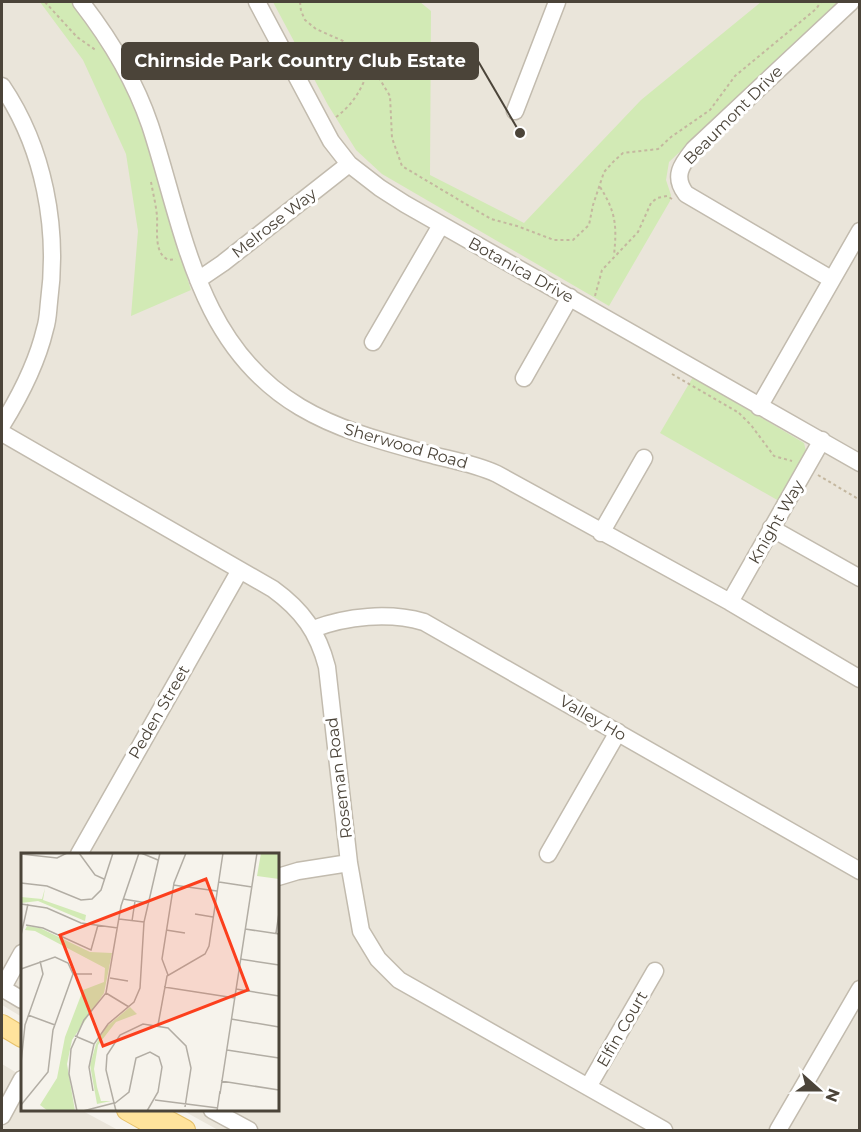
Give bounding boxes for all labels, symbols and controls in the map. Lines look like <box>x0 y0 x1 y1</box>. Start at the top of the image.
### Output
callout: Chirnside Park Country Club Estate <box>122 43 478 79</box>
text: Chirnside Park Country Club Estate <box>134 50 466 72</box>
street label: Beaumont Drive <box>680 62 786 168</box>
street label: Melrose Way <box>228 184 320 262</box>
street label: Botanica Drive <box>465 233 577 307</box>
street label: Sherwood Road <box>342 419 470 473</box>
street label: Knight Way <box>744 476 808 567</box>
street label: Peden Street <box>125 661 194 762</box>
street label: Valley Ho <box>556 691 630 745</box>
street label: Roseman Road <box>322 716 356 840</box>
inset map <box>21 853 279 1111</box>
street label: Elfin Court <box>593 987 652 1070</box>
north arrow <box>789 1060 849 1120</box>
text: N <box>821 1086 844 1105</box>

